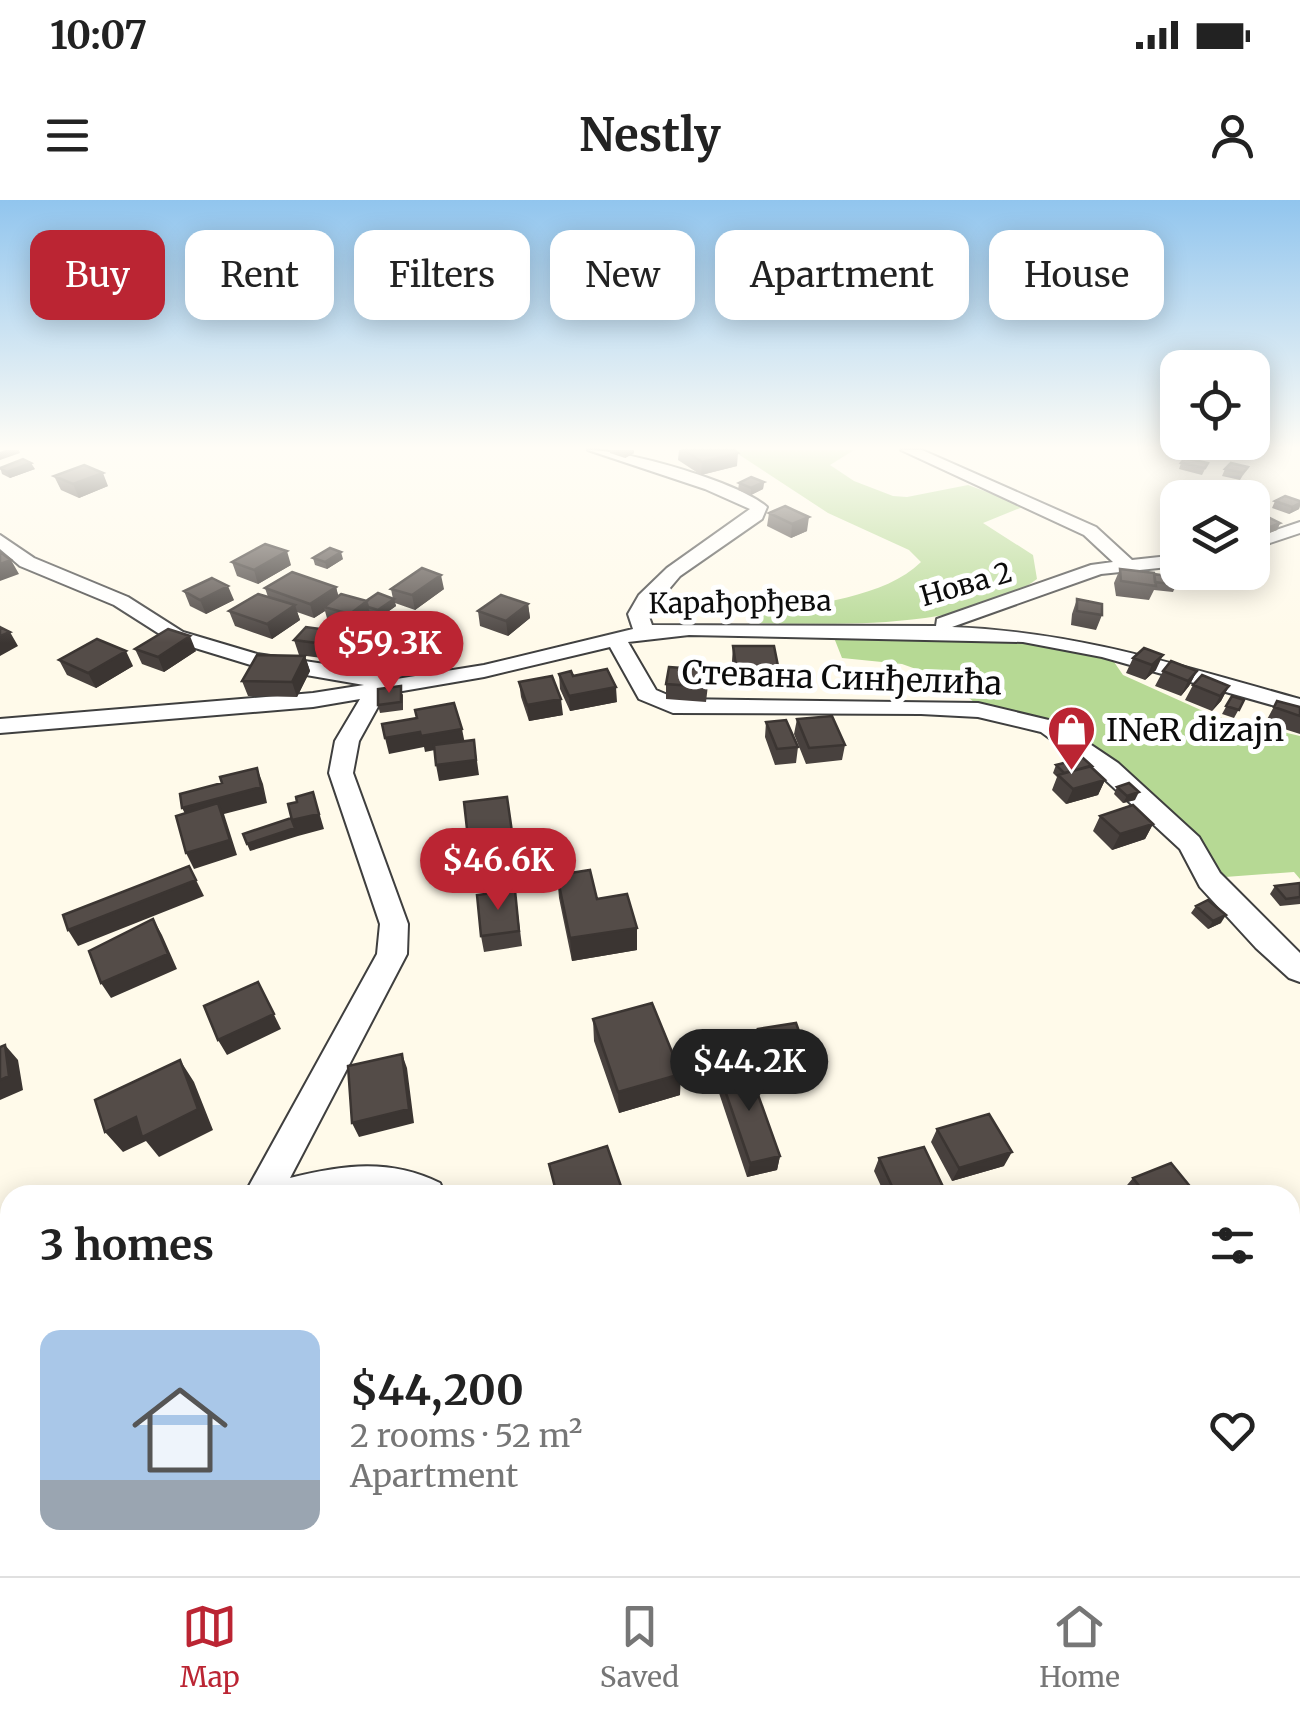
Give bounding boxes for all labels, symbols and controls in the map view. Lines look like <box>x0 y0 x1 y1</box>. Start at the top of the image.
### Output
text: 10:07 <box>50 12 147 59</box>
text: Nestly <box>579 107 721 163</box>
icon: menu <box>40 108 95 163</box>
icon: person <box>1205 108 1260 163</box>
chip: Buy <box>30 230 165 320</box>
chip: Rent <box>185 230 334 320</box>
chip: Filters <box>354 230 530 320</box>
chip: New <box>550 230 695 320</box>
chip: Apartment <box>715 230 969 320</box>
chip: House <box>989 230 1164 320</box>
map controls <box>1160 350 1270 590</box>
button: locate <box>1160 350 1270 460</box>
button: layers <box>1160 480 1270 590</box>
street label: Нова 2 <box>916 554 1016 614</box>
street label: Карађорђева <box>648 582 832 622</box>
pin: $59.3K <box>308 611 470 696</box>
text: $59.3K <box>336 623 442 663</box>
street label: Стевана Синђелића <box>681 652 1003 704</box>
shop icon: INeR dizajn <box>1045 704 1097 772</box>
place label: INeR dizajn <box>1106 710 1284 750</box>
pin: $46.6K <box>417 828 579 913</box>
text: $46.6K <box>442 840 554 880</box>
pin: $44.2K <box>668 1029 830 1114</box>
text: $44.2K <box>692 1041 806 1081</box>
icon: filters <box>1205 1218 1260 1273</box>
text: 3 homes <box>40 1219 214 1271</box>
text: $44,200 <box>350 1364 524 1416</box>
icon: home <box>120 1370 240 1490</box>
icon: heart <box>1205 1403 1260 1458</box>
text: 2 rooms · 52 m² <box>350 1416 582 1456</box>
text: Apartment <box>350 1456 518 1496</box>
tab: Map <box>180 1599 240 1695</box>
tab: Saved <box>600 1599 679 1695</box>
tab: Home <box>1039 1599 1120 1695</box>

